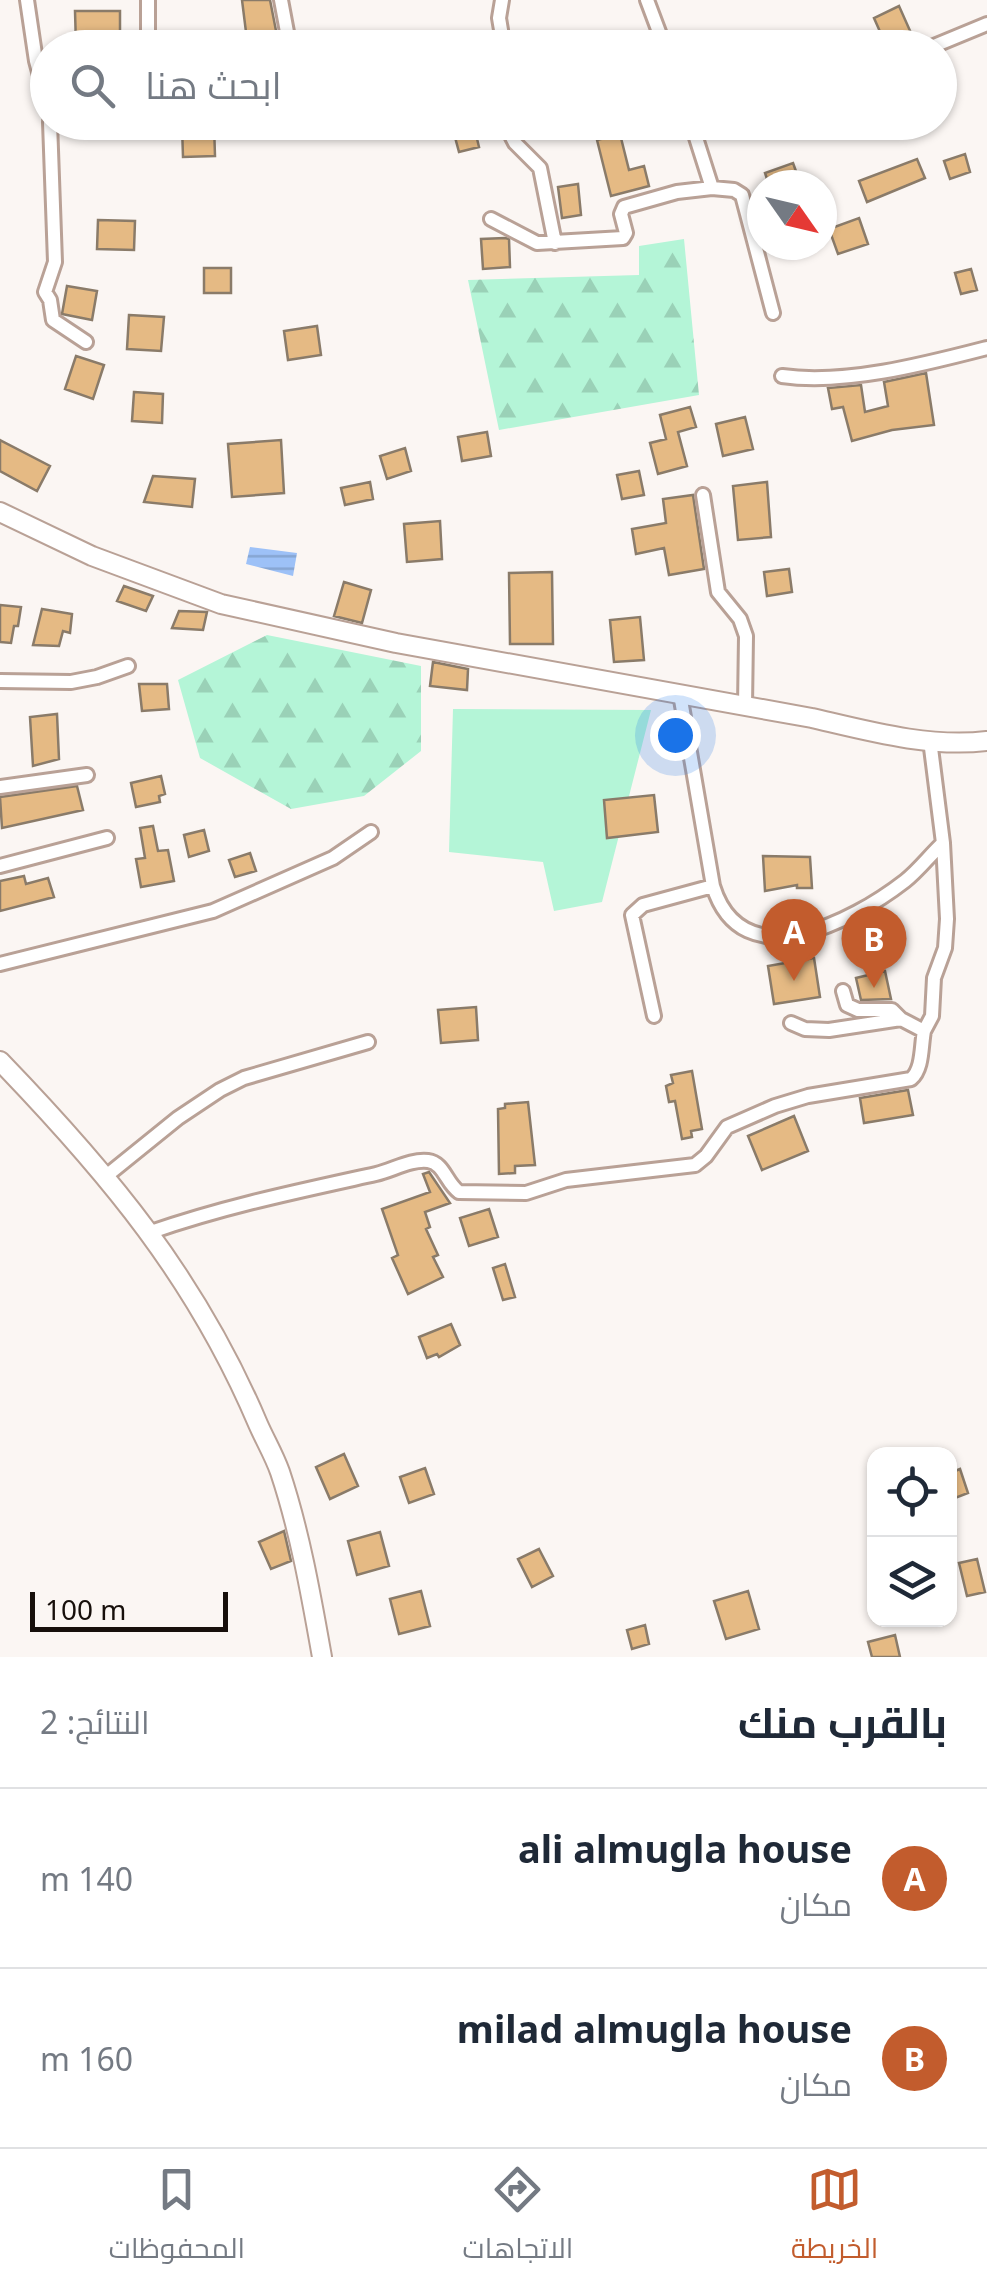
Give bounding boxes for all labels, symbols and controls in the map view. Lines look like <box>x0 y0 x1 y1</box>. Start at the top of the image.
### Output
search box <box>30 30 957 140</box>
icon: search <box>65 58 120 113</box>
text: ابحث هنا <box>145 58 282 110</box>
north arrow <box>747 170 837 260</box>
your location <box>650 710 701 761</box>
pin: A <box>762 898 826 981</box>
pin: B <box>842 906 906 988</box>
map controls <box>867 1447 957 1627</box>
button: locate <box>867 1447 957 1537</box>
button: layers <box>867 1537 957 1627</box>
scale bar <box>30 1587 228 1632</box>
text: 100 m <box>45 1590 127 1628</box>
text: بالقرب منك <box>738 1693 947 1750</box>
text: النتائج: 2 <box>40 1700 150 1743</box>
text: ali almugla house <box>518 1822 852 1874</box>
text: 140 m <box>40 1857 133 1900</box>
text: A <box>903 1857 926 1900</box>
text: مكان <box>780 1882 852 1925</box>
text: milad almugla house <box>457 2002 852 2054</box>
text: 160 m <box>40 2037 133 2080</box>
text: B <box>904 2037 925 2080</box>
text: مكان <box>780 2062 852 2105</box>
tab: المحفوظات <box>109 2162 245 2274</box>
tab: الاتجاهات <box>463 2162 573 2274</box>
tab: الخريطة <box>791 2162 878 2274</box>

